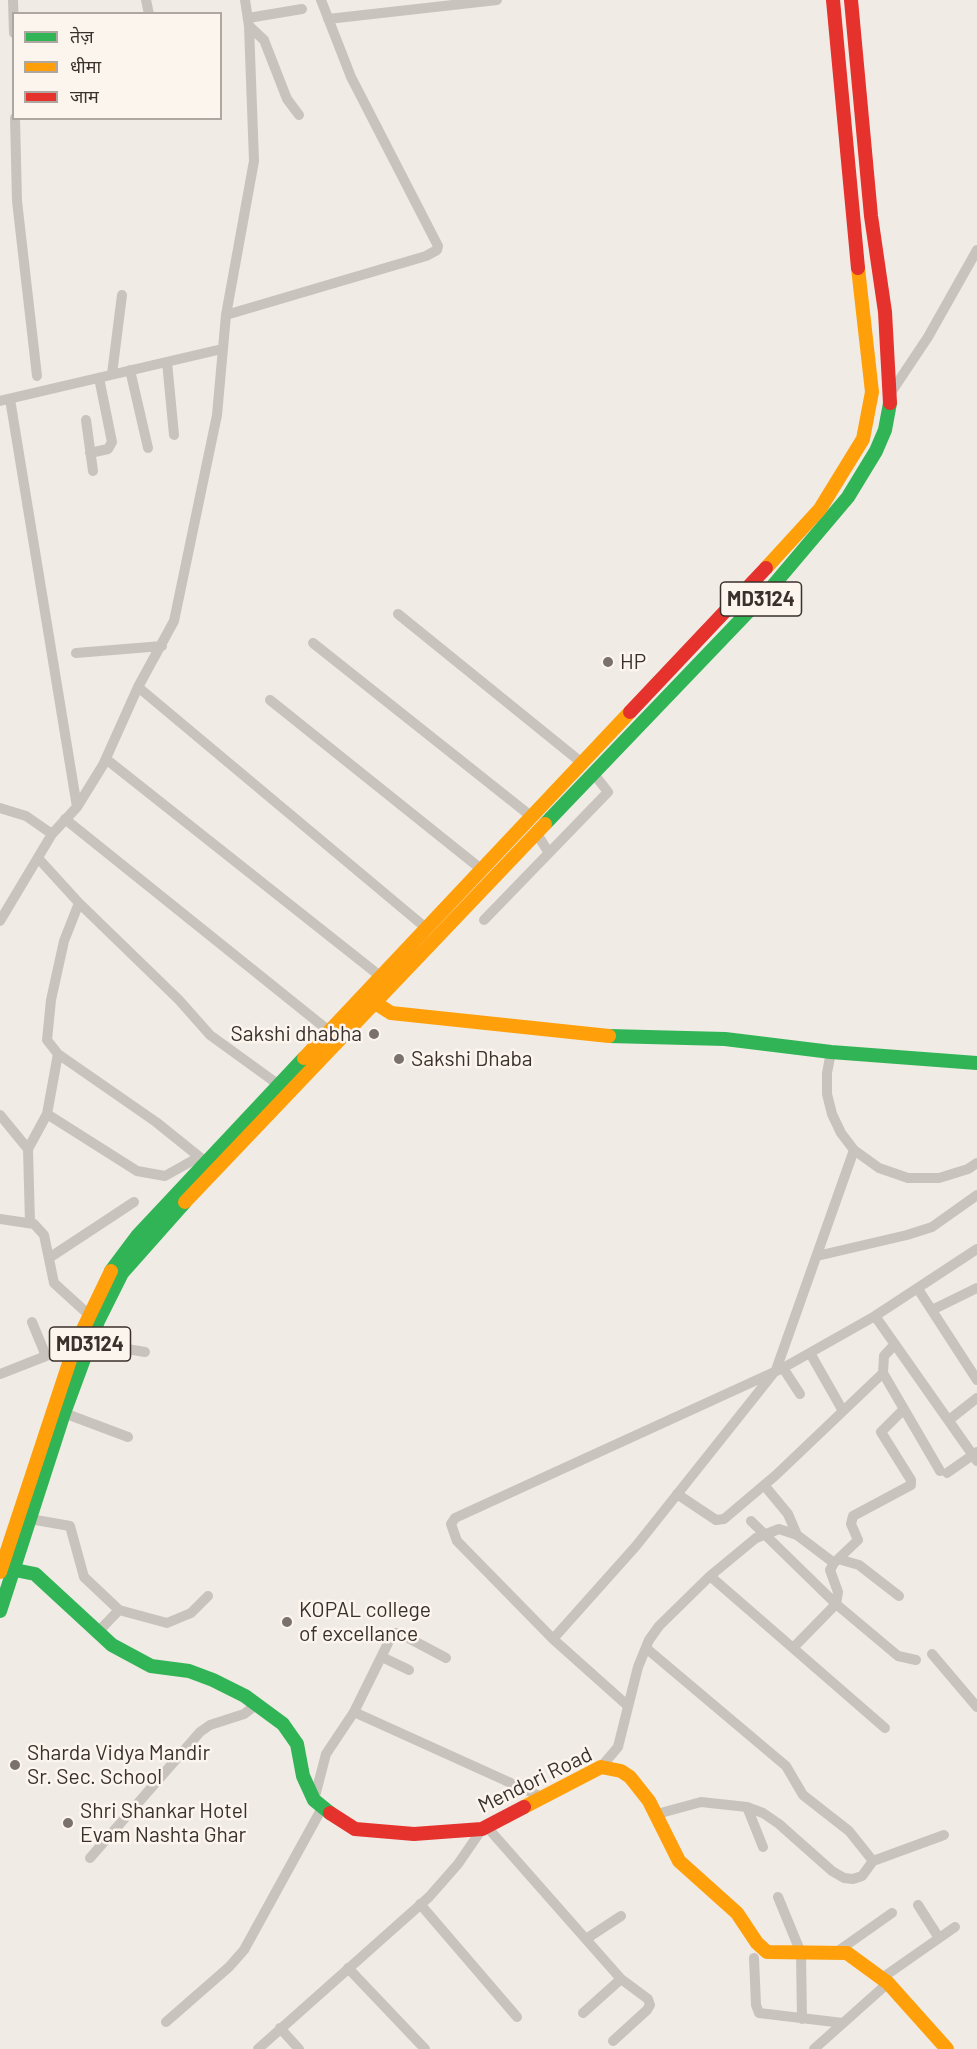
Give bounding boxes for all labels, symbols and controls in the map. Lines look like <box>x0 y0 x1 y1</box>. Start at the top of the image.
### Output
legend <box>12 12 222 120</box>
text: तेज़ <box>70 25 94 47</box>
text: धीमा <box>70 55 101 77</box>
text: जाम <box>70 85 99 107</box>
road number: MD3124 <box>720 582 801 616</box>
place label: HP <box>620 649 646 675</box>
marker: HP <box>601 655 615 669</box>
place label: Sakshi dhabha <box>231 1021 362 1047</box>
marker: Sakshi dhabha <box>367 1027 381 1041</box>
place label: Sakshi Dhaba <box>411 1046 533 1072</box>
marker: Sakshi Dhaba <box>392 1052 406 1066</box>
road number: MD3124 <box>50 1327 130 1361</box>
place label: KOPAL college of excellance <box>299 1597 431 1647</box>
marker: KOPAL college of excellance <box>280 1615 294 1629</box>
place label: Sharda Vidya Mandir Sr. Sec. School <box>27 1740 210 1790</box>
street label: Mendori Road <box>474 1742 596 1818</box>
marker: Sharda Vidya Mandir Sr. Sec. School <box>8 1758 22 1772</box>
place label: Shri Shankar Hotel Evam Nashta Ghar <box>80 1798 248 1848</box>
marker: Shri Shankar Hotel Evam Nashta Ghar <box>61 1816 75 1830</box>

